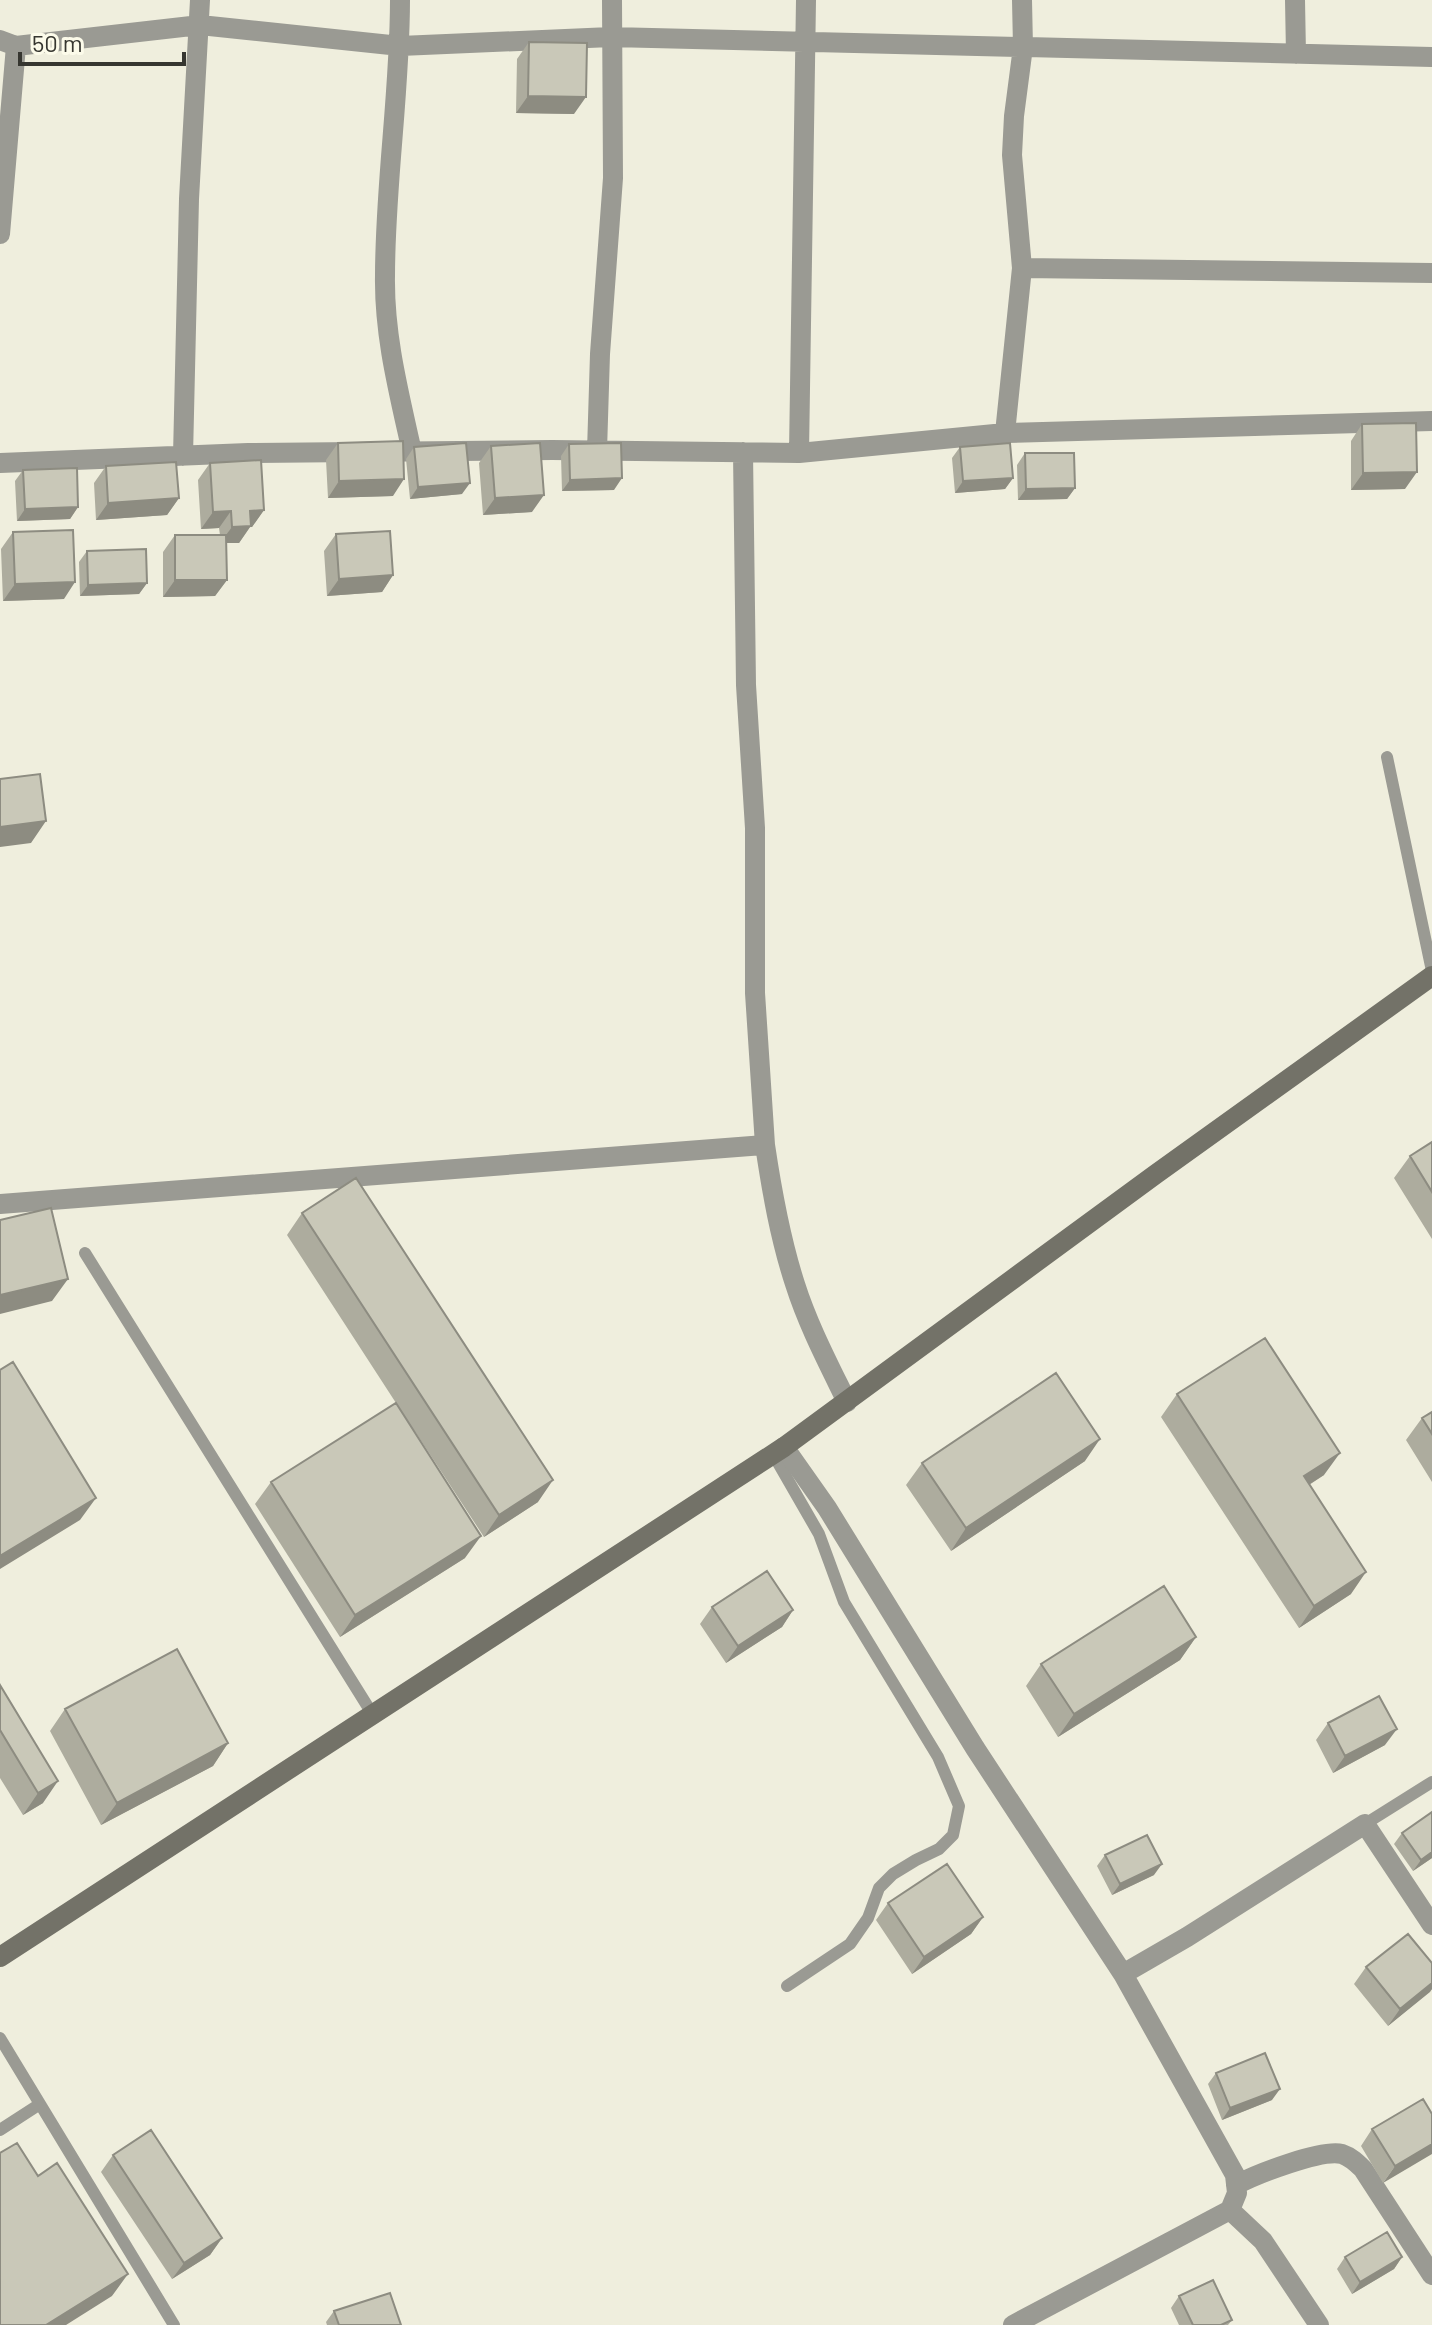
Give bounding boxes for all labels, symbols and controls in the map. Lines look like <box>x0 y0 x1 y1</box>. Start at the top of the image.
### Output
scale bar <box>20 16 184 66</box>
text: 50 m <box>32 28 83 57</box>

